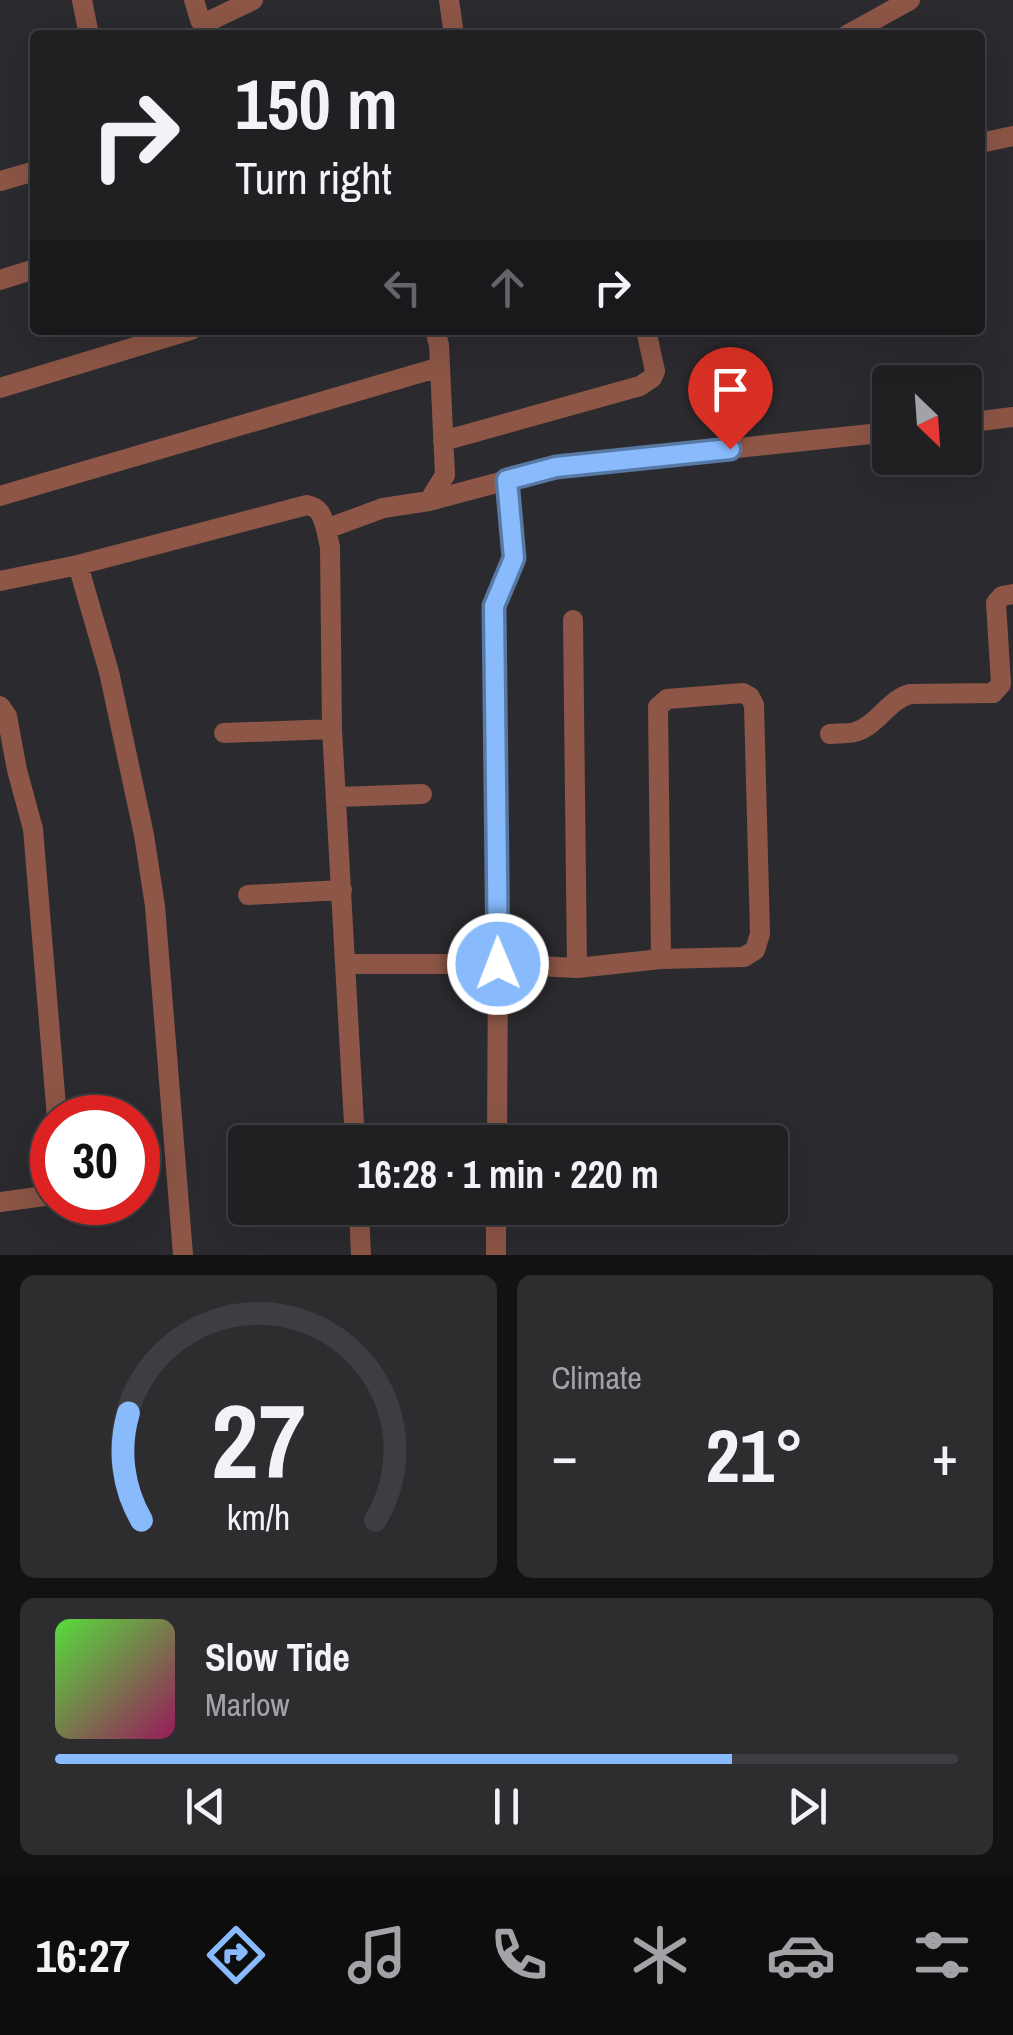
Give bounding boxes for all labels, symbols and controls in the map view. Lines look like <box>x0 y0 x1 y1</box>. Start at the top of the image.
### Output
text: 150 m <box>235 57 398 151</box>
icon: right <box>70 70 200 200</box>
text: Turn right <box>235 147 392 208</box>
icon: left <box>375 260 430 315</box>
icon: ahead <box>480 260 535 315</box>
icon: right <box>585 260 640 315</box>
pin <box>688 347 773 450</box>
icon: arrive <box>703 362 758 417</box>
north arrow <box>872 365 982 475</box>
map controls <box>872 365 982 475</box>
position arrow <box>446 912 550 1016</box>
speed limit sign: 30 <box>30 1095 160 1225</box>
text: 16:28 · 1 min · 220 m <box>357 1149 659 1200</box>
text: Climate <box>552 1356 642 1399</box>
text: 27 <box>211 1370 306 1510</box>
text: 21° <box>706 1404 804 1505</box>
text: − <box>552 1418 578 1492</box>
text: + <box>932 1418 958 1492</box>
text: km/h <box>226 1493 290 1541</box>
text: Slow Tide <box>205 1632 350 1683</box>
text: Marlow <box>205 1683 290 1726</box>
icon: previous <box>178 1779 233 1834</box>
icon: pause <box>479 1779 534 1834</box>
icon: next <box>780 1779 835 1834</box>
icon: directions <box>201 1920 271 1990</box>
icon: music <box>342 1920 412 1990</box>
icon: phone <box>484 1920 554 1990</box>
icon: climate <box>625 1920 695 1990</box>
icon: car <box>766 1920 836 1990</box>
icon: filters <box>907 1920 977 1990</box>
text: 16:27 <box>36 1925 130 1986</box>

